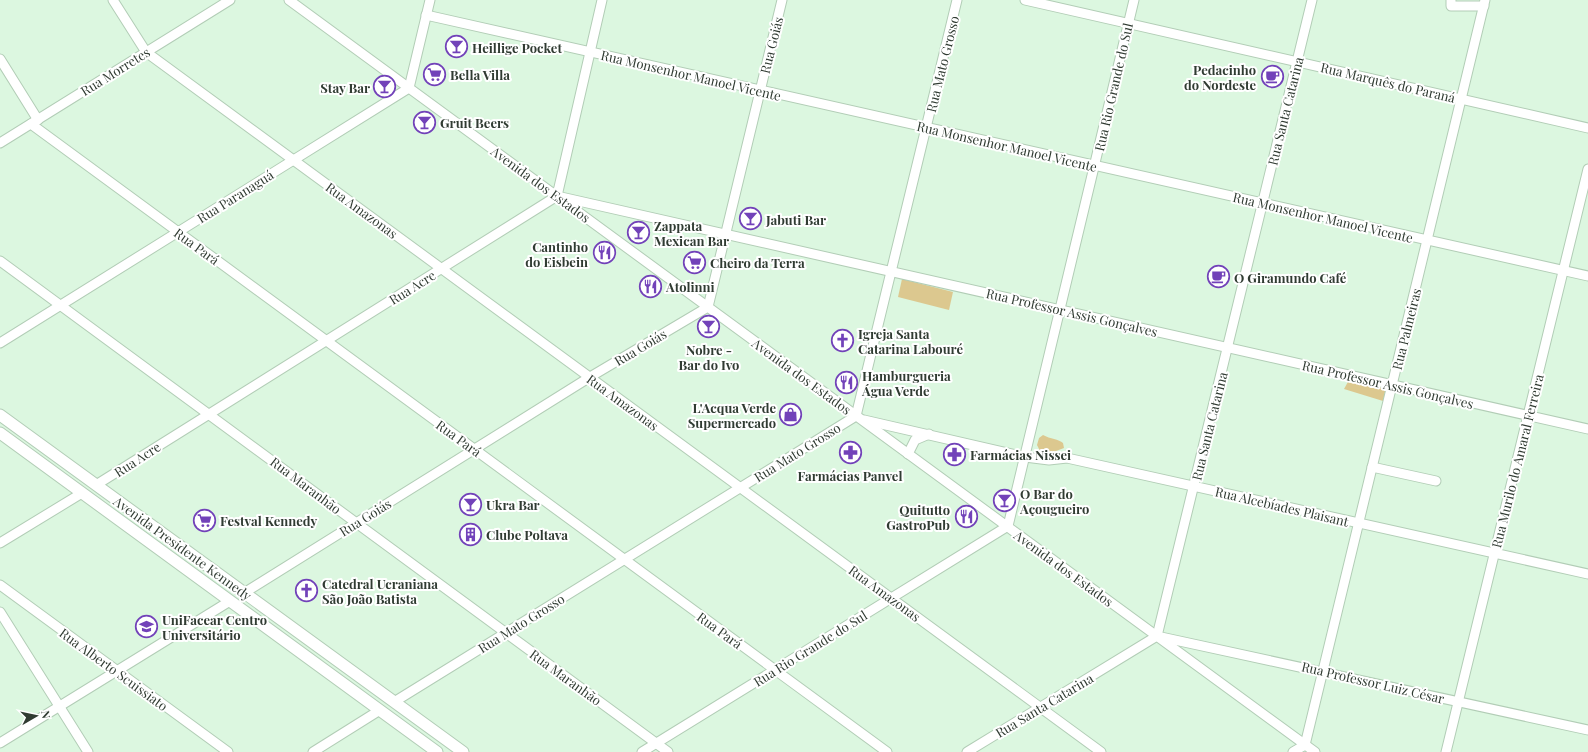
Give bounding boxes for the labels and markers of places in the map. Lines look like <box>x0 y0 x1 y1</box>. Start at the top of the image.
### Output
bar icon: Heillige Pocket <box>443 34 469 60</box>
place label: Heillige Pocket <box>472 39 562 56</box>
supermarket icon: Bella Villa <box>421 61 447 87</box>
place label: Pedacinho do Nordeste <box>1184 61 1256 93</box>
cafe icon: Pedacinho do Nordeste <box>1259 63 1285 89</box>
place label: Bella Villa <box>450 66 510 83</box>
bar icon: Stay Bar <box>372 74 398 100</box>
place label: Stay Bar <box>320 79 370 96</box>
bar icon: Gruit Beers <box>412 109 438 135</box>
place label: Gruit Beers <box>440 114 509 131</box>
bar icon: Jabuti Bar <box>737 206 763 232</box>
place label: Jabuti Bar <box>765 211 826 228</box>
place label: Zappata Mexican Bar <box>654 217 729 249</box>
bar icon: Zappata Mexican Bar <box>626 219 652 245</box>
place label: Cantinho do Eisbein <box>525 238 588 270</box>
restaurant icon: Cantinho do Eisbein <box>591 240 617 266</box>
supermarket icon: Cheiro da Terra <box>682 249 708 275</box>
place label: Cheiro da Terra <box>710 254 805 271</box>
cafe icon: O Giramundo Café <box>1206 264 1232 290</box>
place label: O Giramundo Café <box>1234 269 1347 286</box>
restaurant icon: Atolinni <box>637 273 663 299</box>
place label: Atolinni <box>665 278 715 295</box>
bar icon: Nobre - Bar do Ivo <box>696 314 722 340</box>
place label: Igreja Santa Catarina Labouré <box>858 325 963 357</box>
church icon: Igreja Santa Catarina Labouré <box>830 327 856 353</box>
place label: Nobre - Bar do Ivo <box>679 341 739 373</box>
place label: Hamburgueria Água Verde <box>861 367 951 399</box>
restaurant icon: Hamburgueria Água Verde <box>834 369 860 395</box>
place label: L'Acqua Verde Supermercado <box>688 399 776 431</box>
shop icon: L'Acqua Verde Supermercado <box>778 401 804 427</box>
pharmacy icon: Farmácias Panvel <box>837 440 863 466</box>
pharmacy icon: Farmácias Nissei <box>942 441 968 467</box>
place label: Farmácias Nissei <box>970 446 1071 463</box>
place label: Farmácias Panvel <box>798 467 902 484</box>
place label: O Bar do Açougueiro <box>1019 485 1089 517</box>
bar icon: O Bar do Açougueiro <box>991 487 1017 513</box>
bar icon: Ukra Bar <box>457 491 483 517</box>
place label: Ukra Bar <box>486 496 540 513</box>
place label: Quitutto GastroPub <box>886 501 950 533</box>
restaurant icon: Quitutto GastroPub <box>953 503 979 529</box>
supermarket icon: Festval Kennedy <box>192 507 218 533</box>
place label: Festval Kennedy <box>220 512 318 529</box>
building icon: Clube Poltava <box>458 521 484 547</box>
place label: Clube Poltava <box>486 526 568 543</box>
place label: Catedral Ucraniana São João Batista <box>322 575 438 607</box>
church icon: Catedral Ucraniana São João Batista <box>293 577 319 603</box>
place label: UniFacear Centro Universitário <box>162 611 267 643</box>
school or university icon: UniFacear Centro Universitário <box>134 613 160 639</box>

